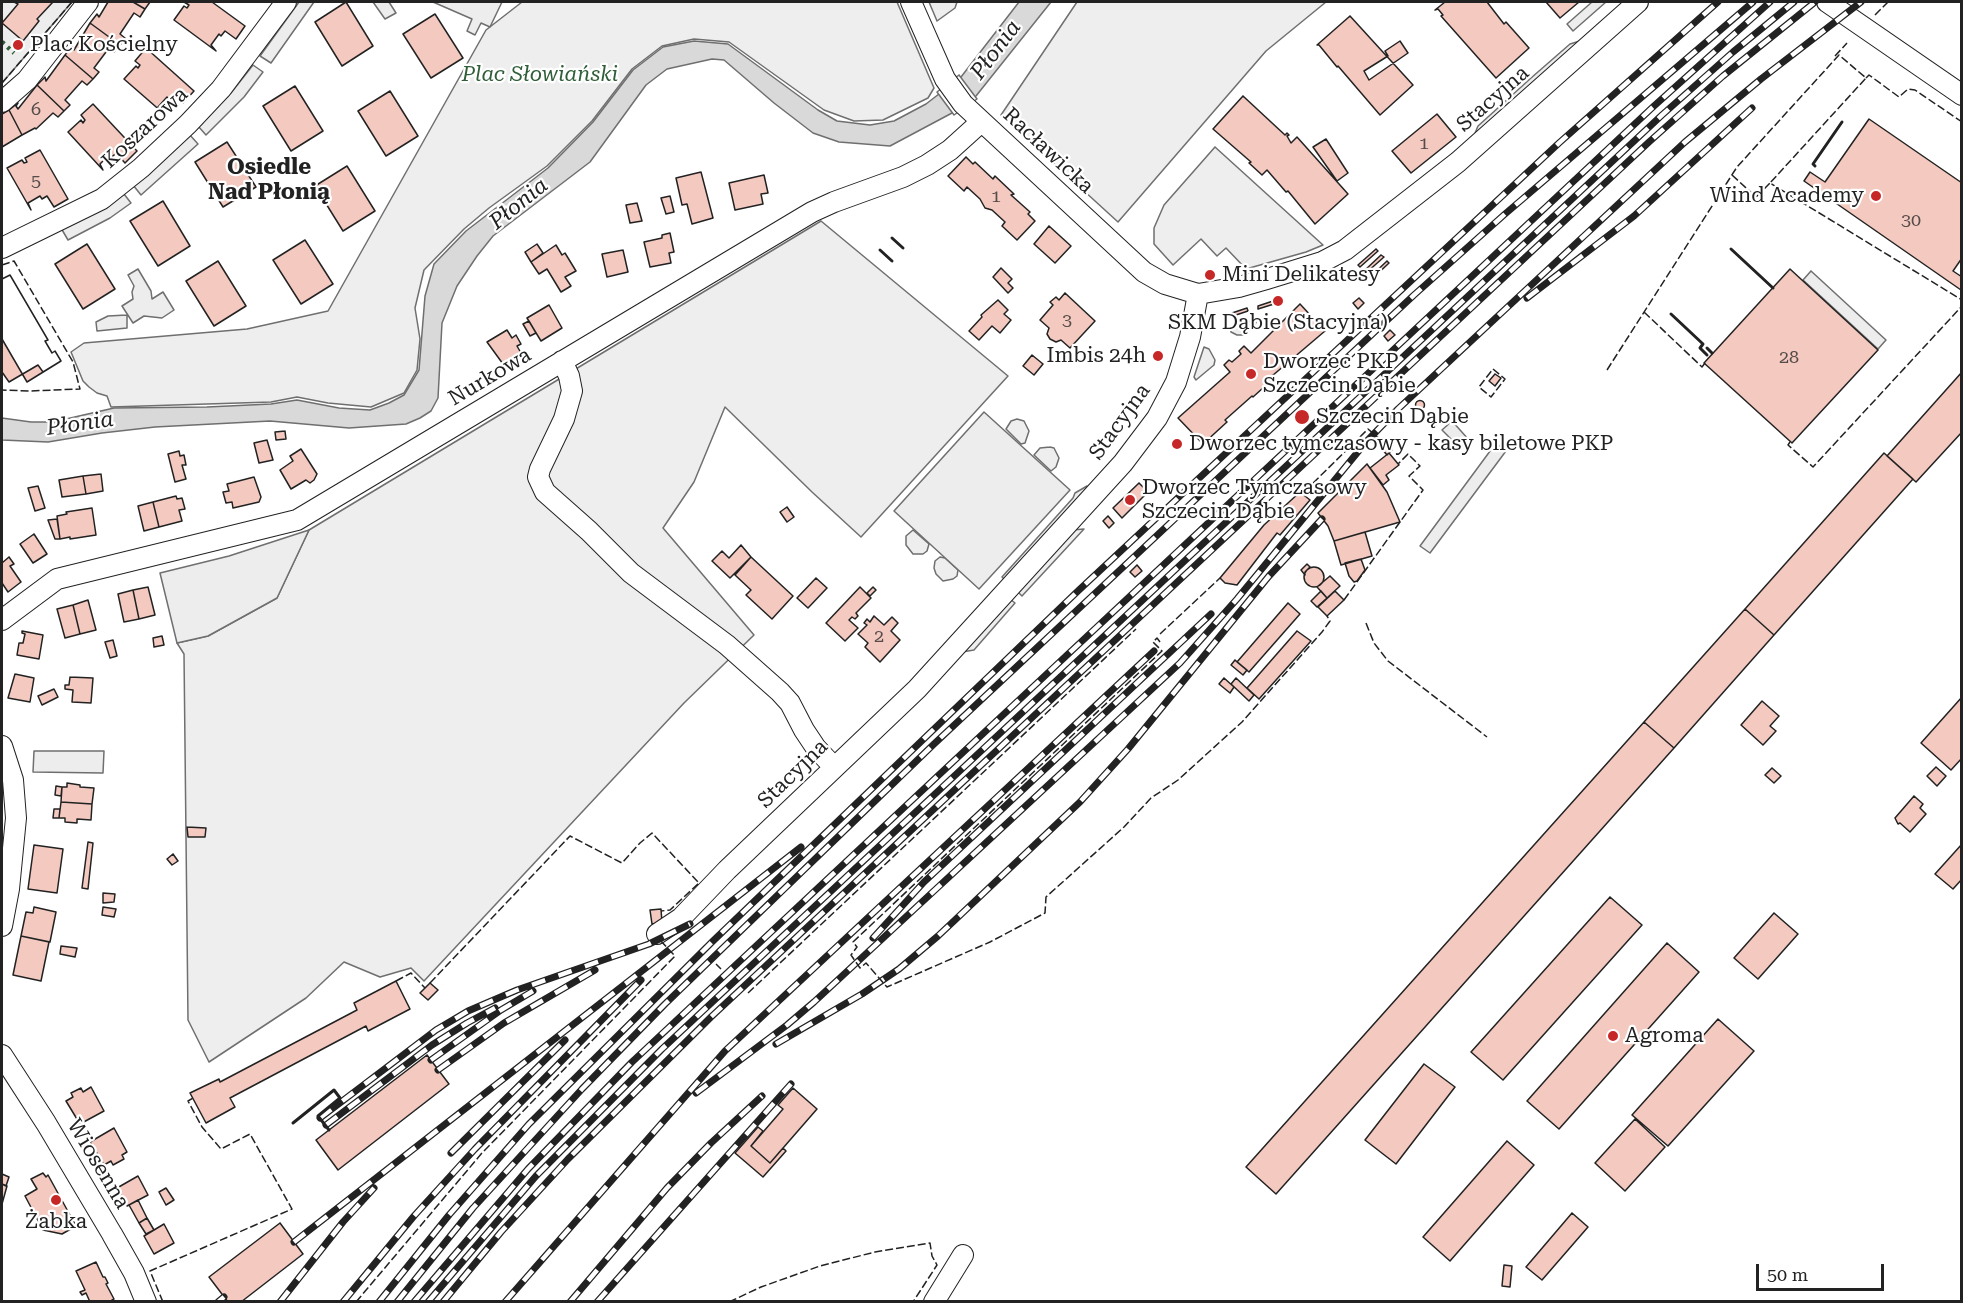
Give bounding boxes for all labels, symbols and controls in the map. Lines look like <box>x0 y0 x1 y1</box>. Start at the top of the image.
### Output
water label: Płonia <box>965 15 1027 85</box>
place label: Plac Kościelny <box>30 32 178 58</box>
marker: Plac Kościelny <box>11 38 25 52</box>
street label: Stacyjna <box>1452 61 1534 137</box>
park label: Plac Słowiański <box>462 62 618 88</box>
street label: Koszarowa <box>97 82 193 174</box>
house number: 6 <box>31 99 41 121</box>
street label: Racławicka <box>997 103 1099 199</box>
house number: 1 <box>1419 133 1429 155</box>
district label: Osiedle Nad Płonią <box>208 155 330 206</box>
house number: 5 <box>31 171 41 193</box>
water label: Płonia <box>484 172 554 236</box>
place label: Wind Academy <box>1710 183 1864 209</box>
house number: 1 <box>991 186 1001 208</box>
marker: Wind Academy <box>1869 189 1883 203</box>
house number: 30 <box>1901 210 1921 232</box>
place label: Mini Delikatesy <box>1222 262 1380 288</box>
marker: Mini Delikatesy <box>1203 268 1217 282</box>
marker: SKM Dąbie (Stacyjna) <box>1271 294 1285 308</box>
house number: 3 <box>1062 310 1072 332</box>
place label: SKM Dąbie (Stacyjna) <box>1168 310 1388 336</box>
street label: Nurkowa <box>444 343 536 411</box>
place label: Imbis 24h <box>1047 343 1146 369</box>
house number: 28 <box>1779 347 1799 369</box>
marker: Imbis 24h <box>1151 349 1165 363</box>
place label: Dworzec PKP Szczecin Dąbie <box>1263 349 1416 399</box>
marker: Dworzec PKP Szczecin Dąbie <box>1244 367 1258 381</box>
street label: Stacyjna <box>1084 379 1156 465</box>
place label: Szczecin Dąbie <box>1316 404 1469 430</box>
water label: Płonia <box>45 406 115 442</box>
marker: Szczecin Dąbie <box>1293 408 1311 426</box>
place label: Dworzec tymczasowy - kasy biletowe PKP <box>1189 431 1613 457</box>
marker: Dworzec tymczasowy - kasy biletowe PKP <box>1170 437 1184 451</box>
place label: Dworzec Tymczasowy Szczecin Dąbie <box>1142 475 1367 525</box>
marker: Dworzec Tymczasowy Szczecin Dąbie <box>1123 493 1137 507</box>
house number: 2 <box>874 626 884 648</box>
street label: Stacyjna <box>753 734 833 814</box>
place label: Agroma <box>1625 1023 1704 1049</box>
marker: Agroma <box>1606 1029 1620 1043</box>
street label: Wiosenna <box>61 1114 135 1214</box>
marker: Żabka <box>49 1193 63 1207</box>
place label: Żabka <box>25 1209 87 1235</box>
scale bar <box>1759 1252 1886 1290</box>
text: 50 m <box>1767 1264 1808 1285</box>

